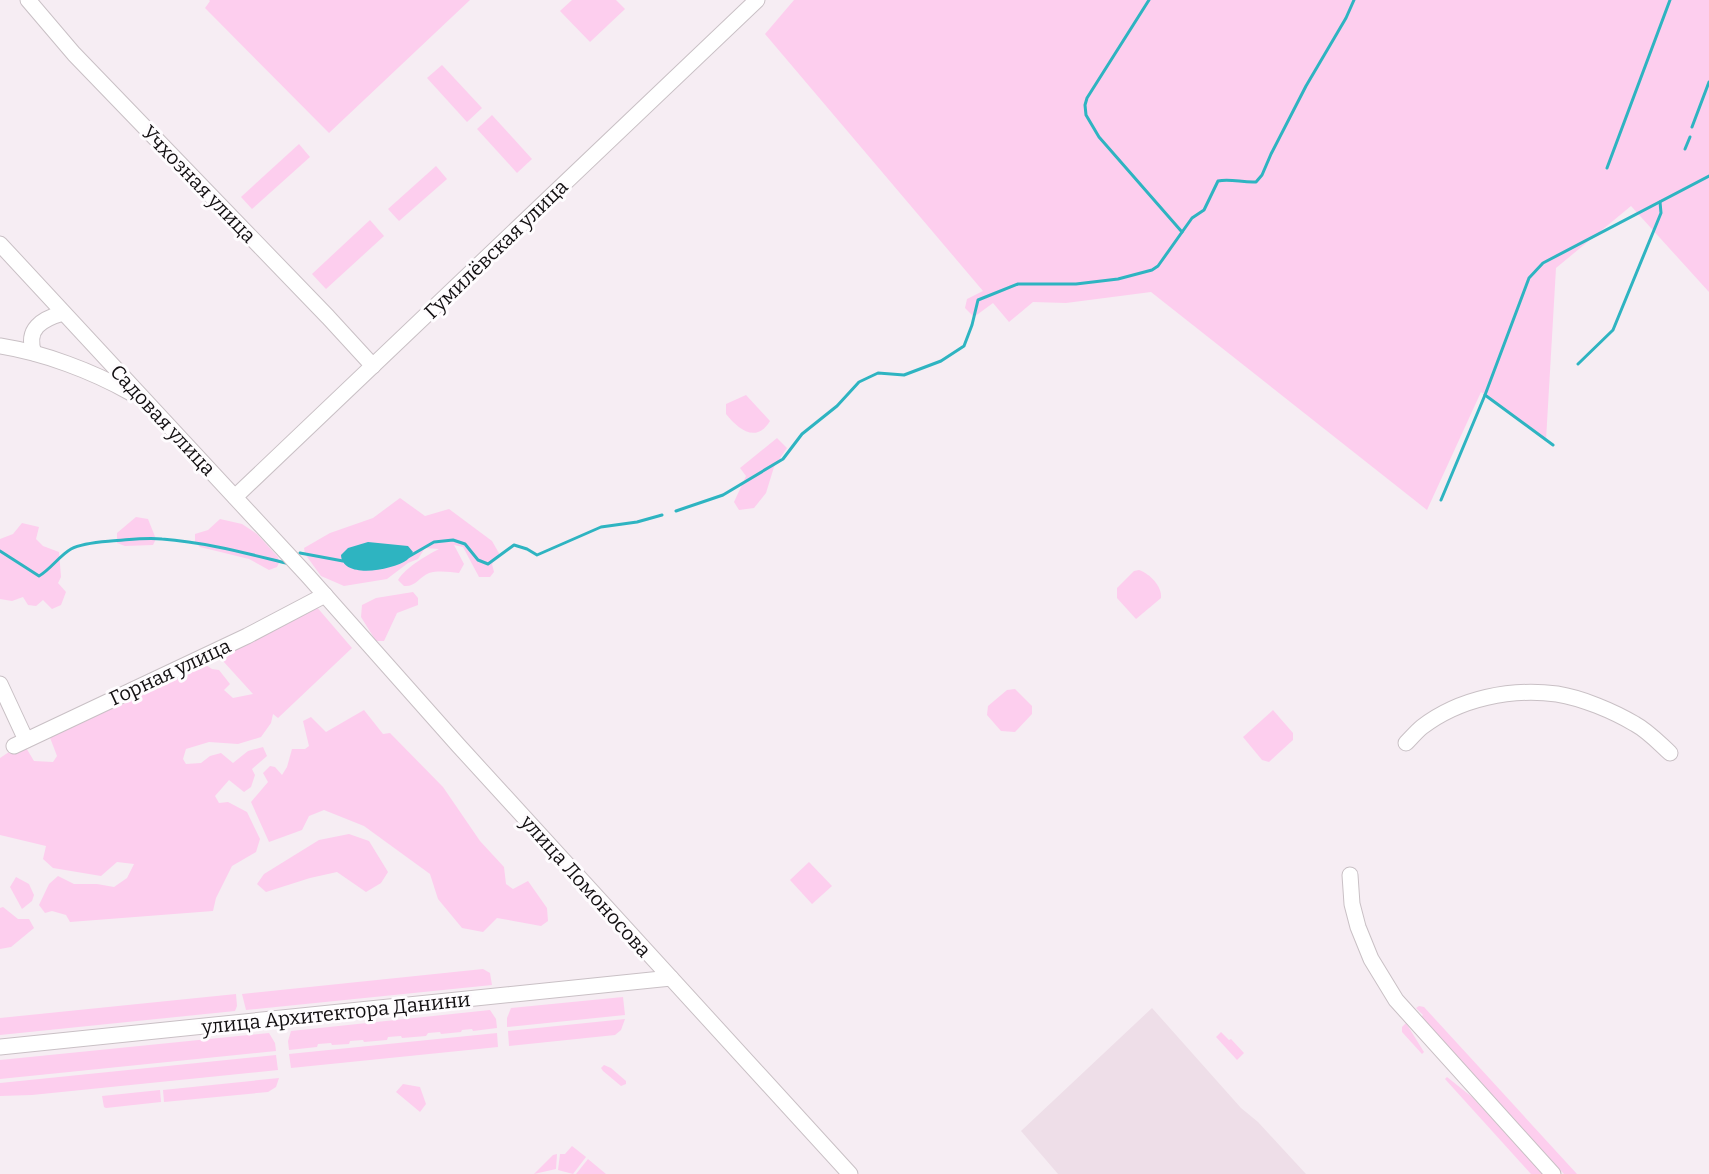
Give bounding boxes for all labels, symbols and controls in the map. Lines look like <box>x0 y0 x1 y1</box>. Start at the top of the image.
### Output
street label: Учхозная улица <box>137 120 261 248</box>
street label: Гумилёвская улица <box>419 174 573 324</box>
street label: Садовая улица <box>105 359 221 481</box>
street label: Горная улица <box>105 633 235 711</box>
street label: улица Ломоносова <box>515 809 656 962</box>
street label: улица Архитектора Данини <box>200 987 471 1039</box>

